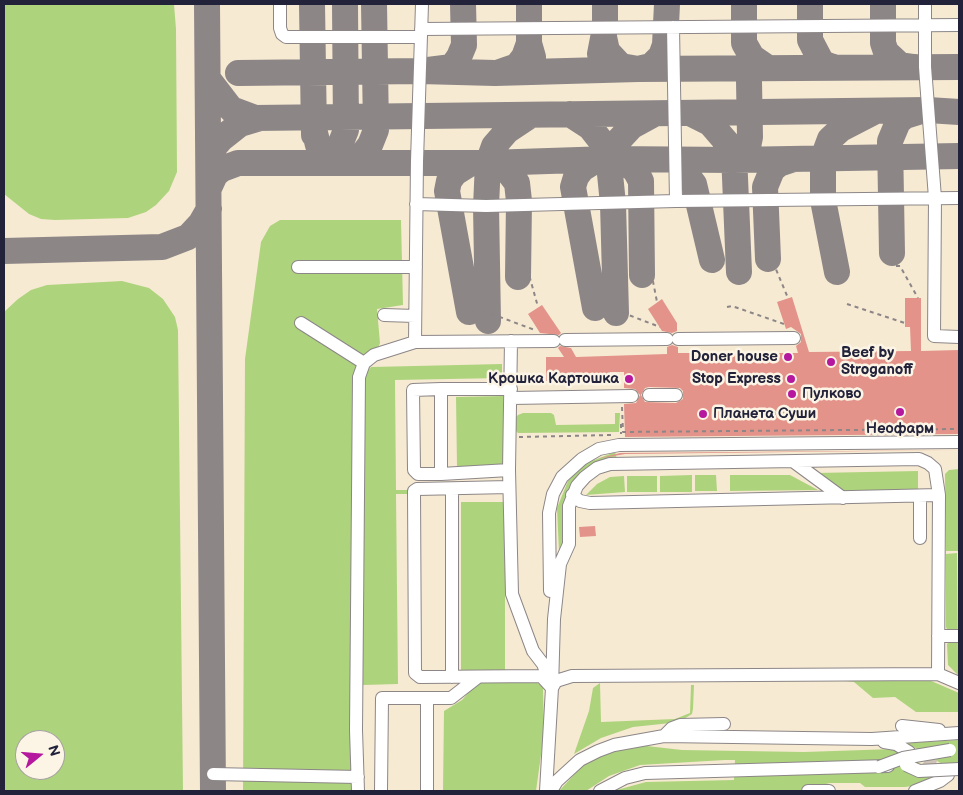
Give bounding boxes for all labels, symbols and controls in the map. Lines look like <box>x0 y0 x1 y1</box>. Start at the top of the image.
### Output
place label: Beef by Stroganoff <box>841 344 913 379</box>
place label: Doner house <box>691 348 778 366</box>
marker: Doner house <box>782 351 794 363</box>
marker: Beef by Stroganoff <box>825 356 837 368</box>
place label: Крошка Картошка <box>488 370 619 388</box>
place label: Stop Express <box>692 370 781 388</box>
marker: Крошка Картошка <box>623 373 635 385</box>
marker: Stop Express <box>785 373 797 385</box>
place label: Пулково <box>802 385 862 403</box>
marker: Пулково <box>786 388 798 400</box>
place label: Планета Суши <box>713 405 816 423</box>
marker: Неофарм <box>894 406 906 418</box>
marker: Планета Суши <box>697 408 709 420</box>
place label: Неофарм <box>866 420 934 438</box>
north arrow <box>15 730 65 780</box>
text: N <box>44 743 64 758</box>

